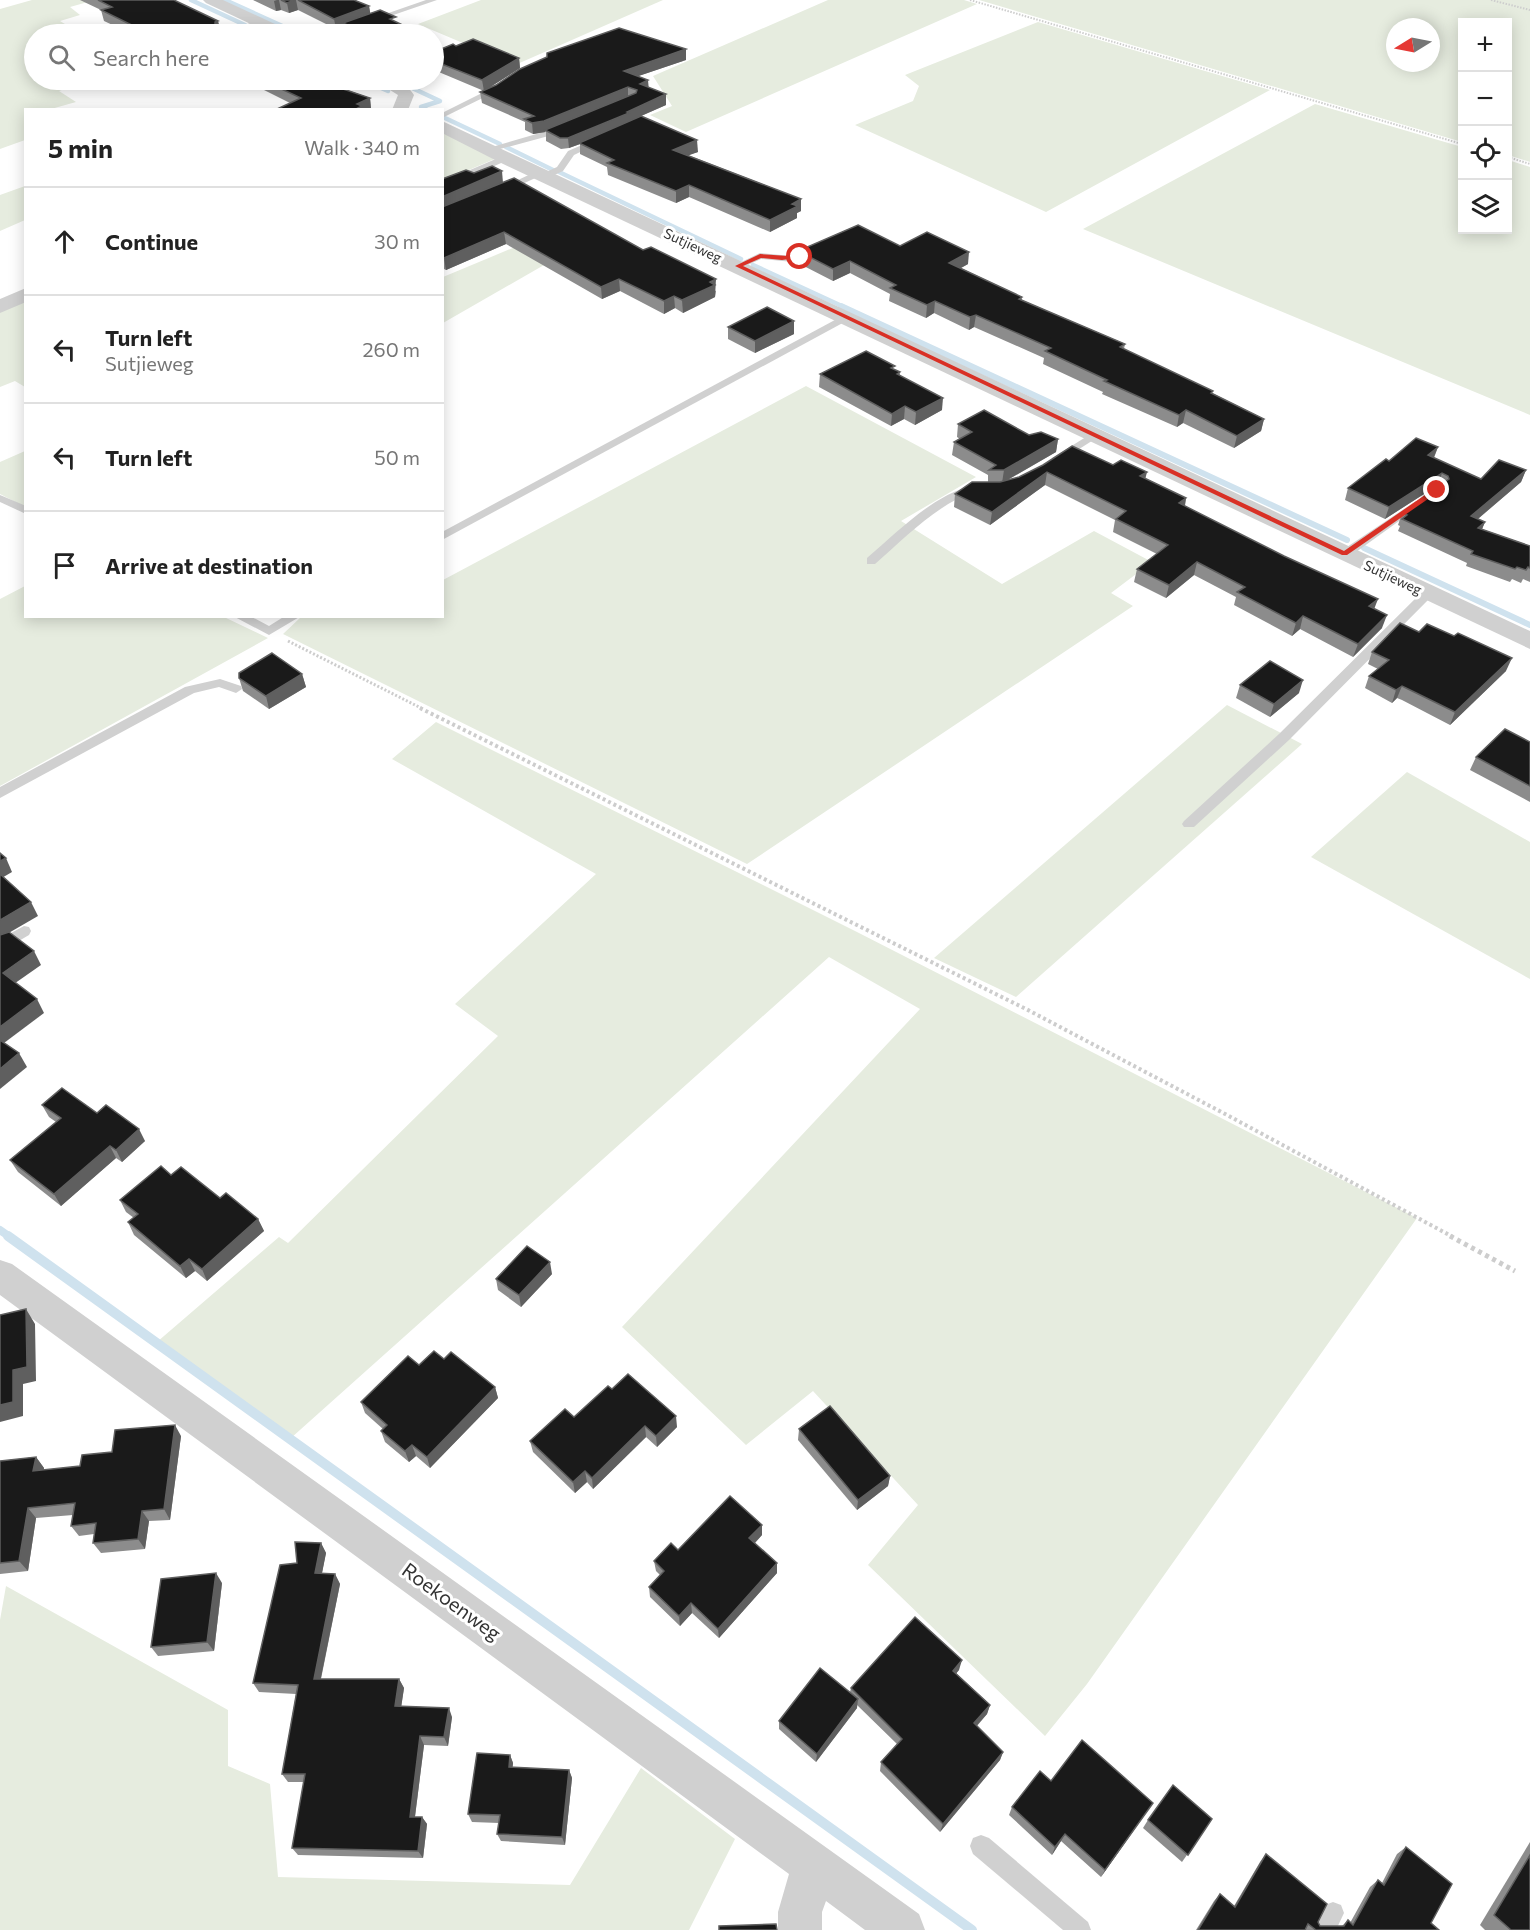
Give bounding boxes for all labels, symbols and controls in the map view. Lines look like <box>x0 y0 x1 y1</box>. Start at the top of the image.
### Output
north arrow <box>1386 18 1440 72</box>
map controls <box>1458 18 1512 234</box>
button: + <box>1458 18 1512 72</box>
search box <box>24 24 444 90</box>
icon: search <box>45 41 78 74</box>
text: Search here <box>93 44 209 71</box>
button: − <box>1458 72 1512 126</box>
button: locate <box>1458 126 1512 180</box>
text: 5 min <box>48 132 113 163</box>
text: Walk · 340 m <box>304 135 420 159</box>
button: layers <box>1458 180 1512 234</box>
street label: Sutjieweg <box>661 224 725 266</box>
icon: ahead <box>48 225 81 258</box>
text: Continue <box>105 228 198 255</box>
text: 30 m <box>374 229 420 253</box>
route start <box>786 243 812 269</box>
text: Turn left <box>105 324 192 351</box>
icon: left <box>48 333 81 366</box>
text: 260 m <box>362 337 420 361</box>
text: Sutjieweg <box>105 351 194 375</box>
icon: left <box>48 441 81 474</box>
text: Turn left <box>105 444 192 471</box>
text: 50 m <box>374 445 420 469</box>
route end <box>1423 476 1449 502</box>
icon: arrive <box>48 549 81 582</box>
text: Arrive at destination <box>105 552 313 579</box>
street label: Sutjieweg <box>1361 556 1425 598</box>
street label: Roekoenweg <box>398 1557 506 1645</box>

